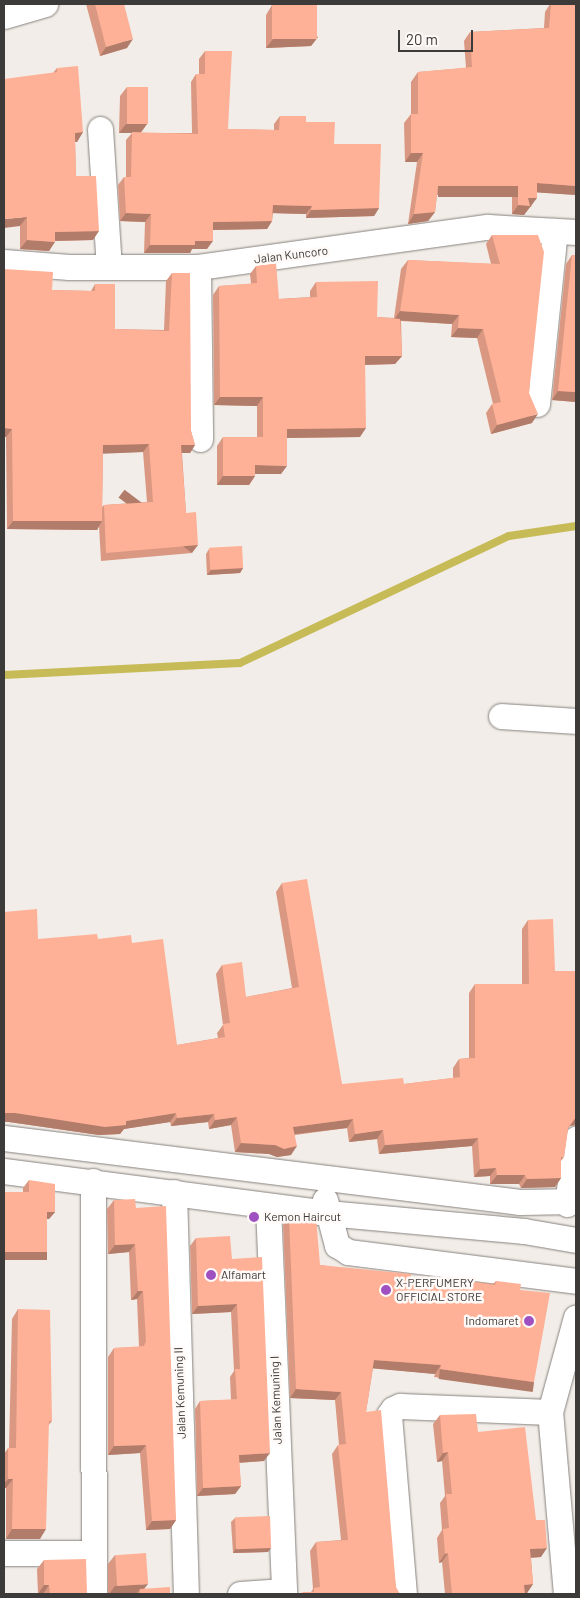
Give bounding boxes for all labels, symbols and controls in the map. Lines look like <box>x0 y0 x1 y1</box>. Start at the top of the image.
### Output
scale bar <box>400 20 475 52</box>
text: 20 m <box>406 30 438 48</box>
street label: Jalan Kuncoro <box>253 243 329 267</box>
place label: Kemon Haircut <box>264 1210 341 1224</box>
marker: Kemon Haircut <box>248 1211 260 1223</box>
place label: Alfamart <box>221 1268 266 1282</box>
marker: Alfamart <box>205 1269 217 1281</box>
place label: X-PERFUMERY OFFICIAL STORE <box>396 1276 482 1304</box>
marker: X-PERFUMERY OFFICIAL STORE <box>380 1284 392 1296</box>
place label: Indomaret <box>465 1314 519 1328</box>
marker: Indomaret <box>523 1315 535 1327</box>
street label: Jalan Kemuning II <box>171 1347 189 1439</box>
street label: Jalan Kemuning I <box>267 1355 285 1445</box>

